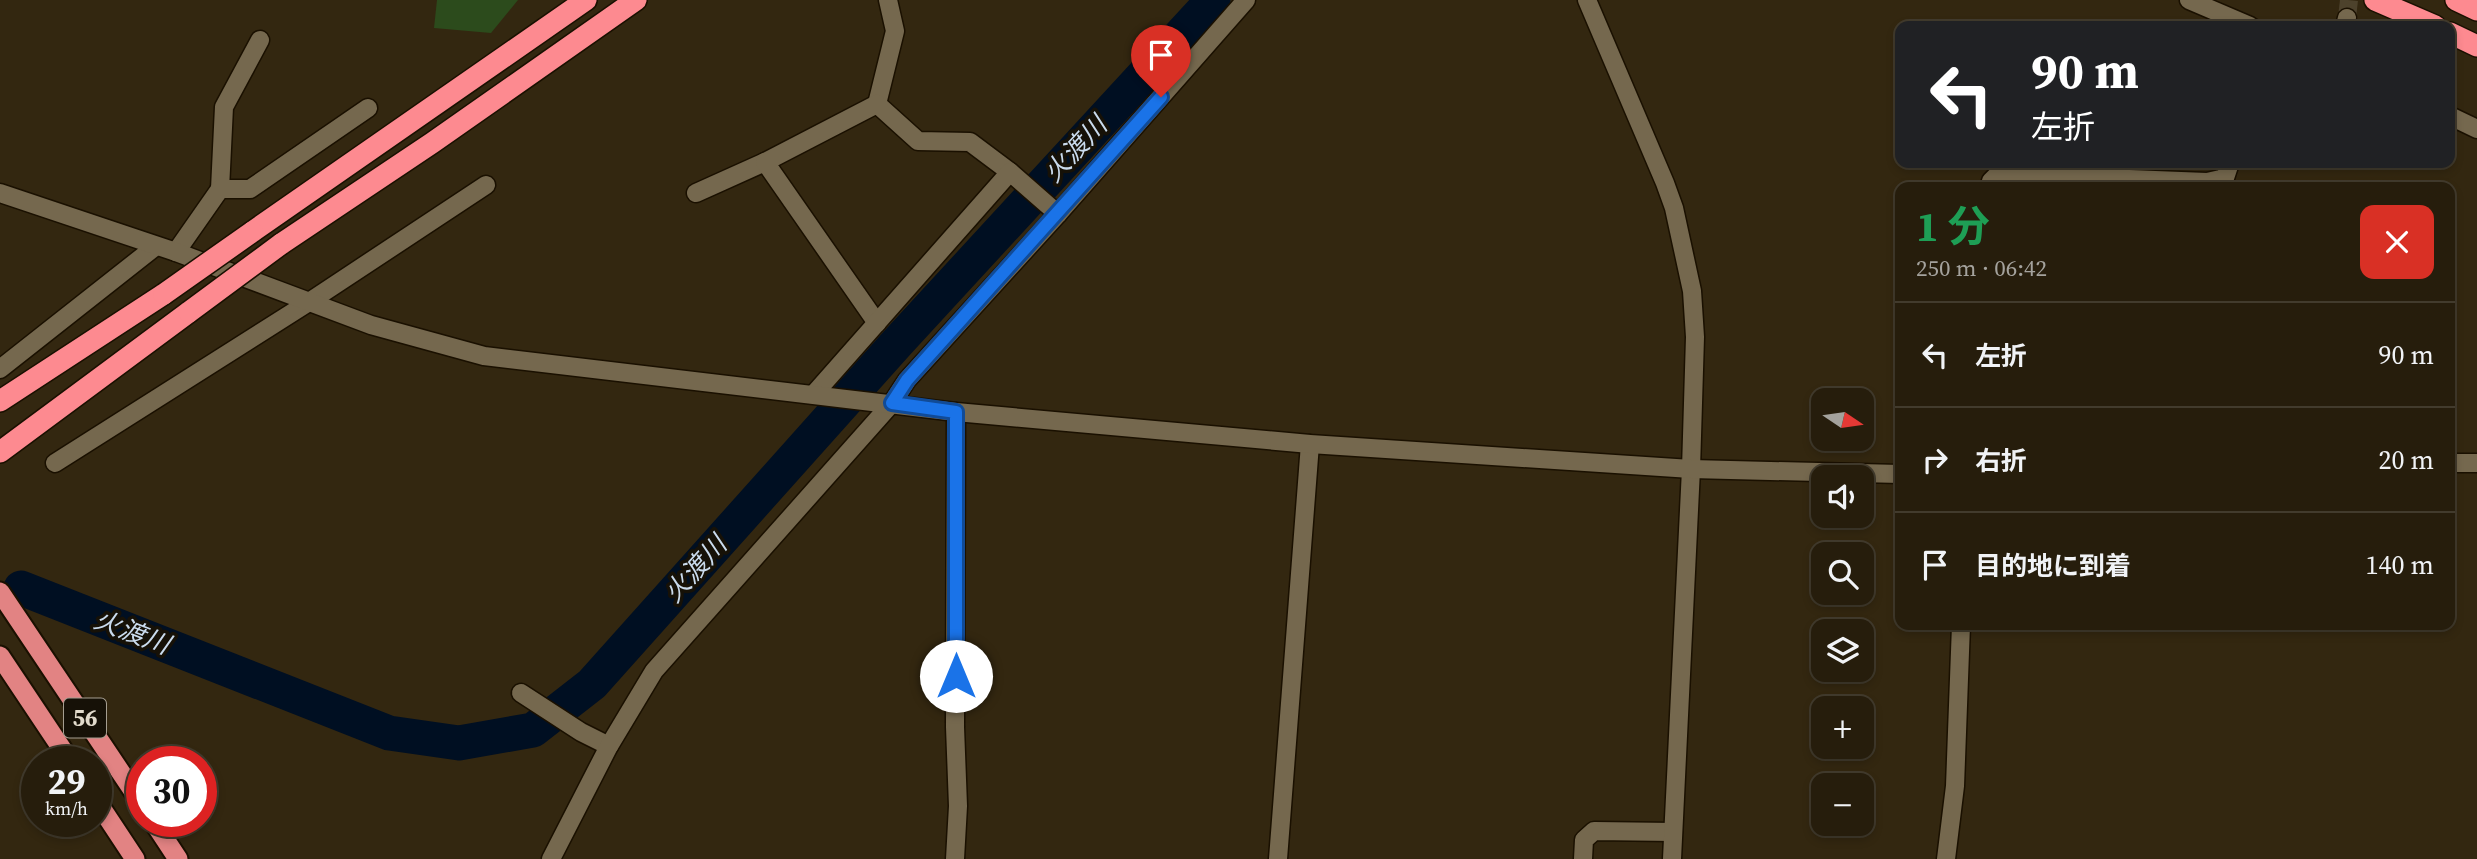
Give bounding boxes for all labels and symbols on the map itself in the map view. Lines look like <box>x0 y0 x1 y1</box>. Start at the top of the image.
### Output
pin <box>1131 25 1191 97</box>
water label: 火渡川 <box>1035 106 1117 190</box>
north arrow <box>1811 388 1874 452</box>
water label: 火渡川 <box>656 526 736 610</box>
water label: 火渡川 <box>89 601 178 664</box>
position arrow <box>919 639 993 713</box>
road number: 56 <box>64 698 106 738</box>
speed limit sign: 30 <box>126 746 217 837</box>

